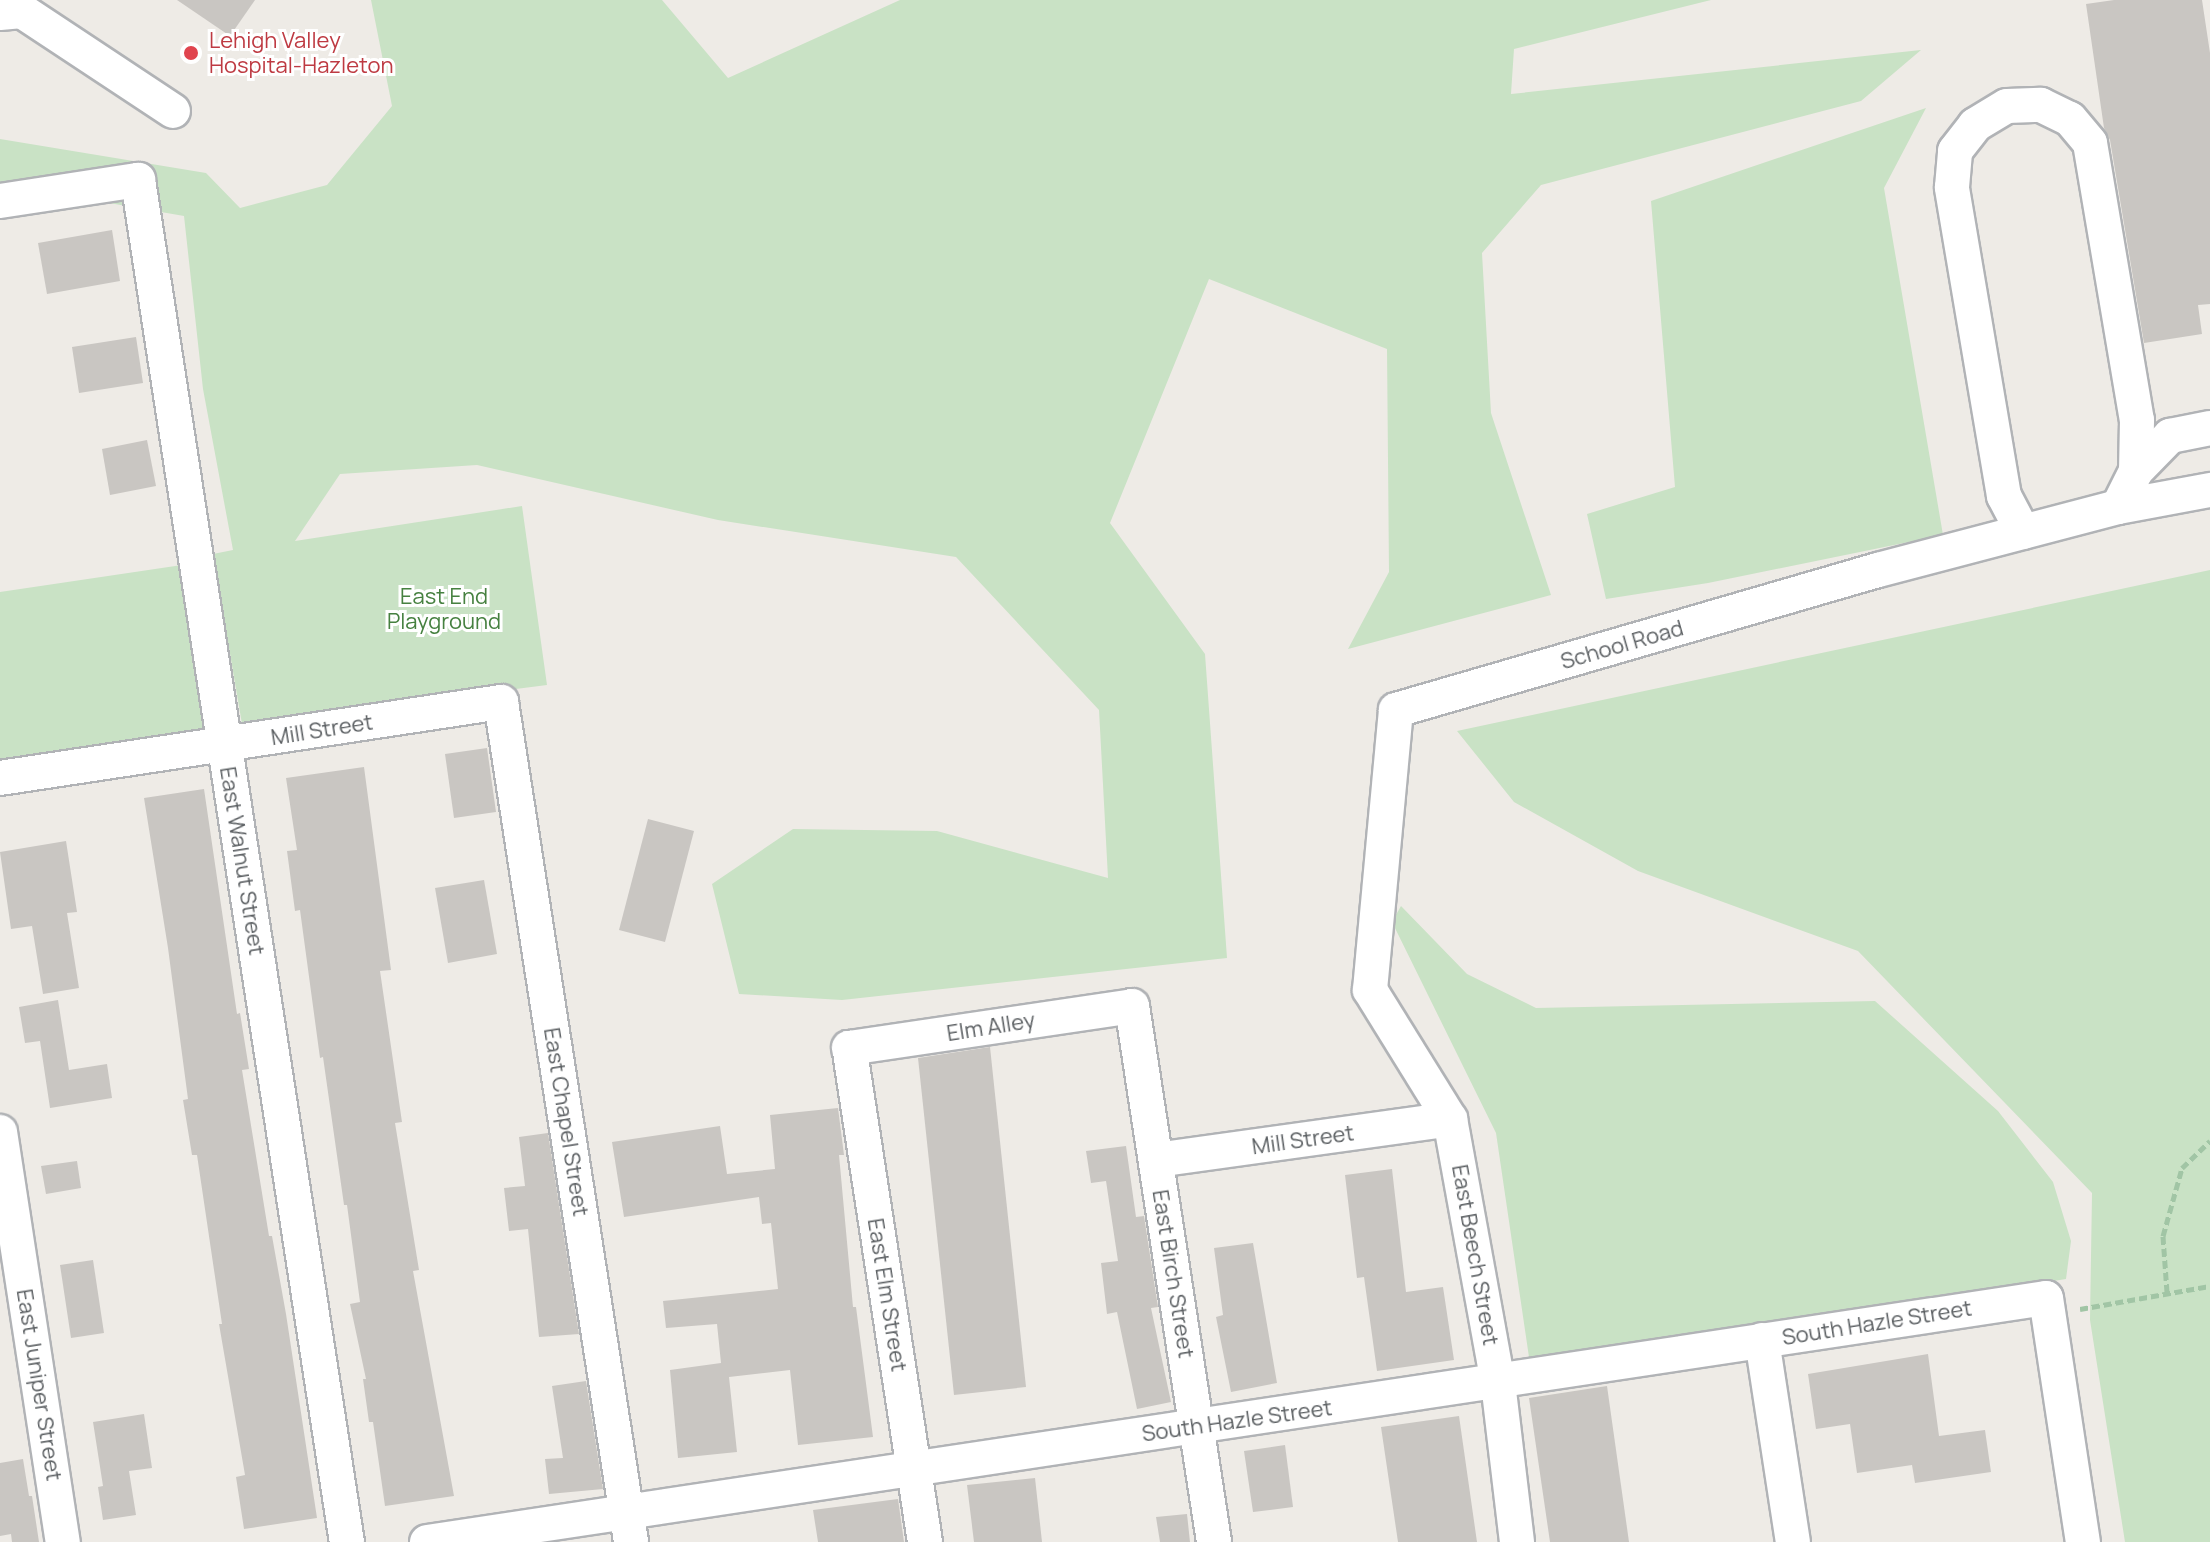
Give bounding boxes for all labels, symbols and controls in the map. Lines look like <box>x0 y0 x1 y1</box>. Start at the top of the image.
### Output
place label: Lehigh Valley Hospital-Hazleton <box>209 27 393 78</box>
marker: Lehigh Valley Hospital-Hazleton <box>180 42 202 64</box>
park label: East End Playground <box>387 583 501 634</box>
street label: School Road <box>1558 615 1686 675</box>
street label: Mill Street <box>269 709 375 751</box>
street label: East Walnut Street <box>214 765 270 957</box>
street label: Elm Alley <box>945 1007 1037 1047</box>
street label: East Chapel Street <box>538 1026 594 1218</box>
street label: Mill Street <box>1250 1120 1356 1160</box>
street label: East Beech Street <box>1446 1163 1504 1347</box>
street label: East Birch Street <box>1147 1188 1199 1360</box>
street label: East Elm Street <box>862 1216 912 1374</box>
street label: East Juniper Street <box>11 1287 67 1483</box>
street label: South Hazle Street <box>1780 1295 1974 1351</box>
street label: South Hazle Street <box>1140 1395 1334 1447</box>

